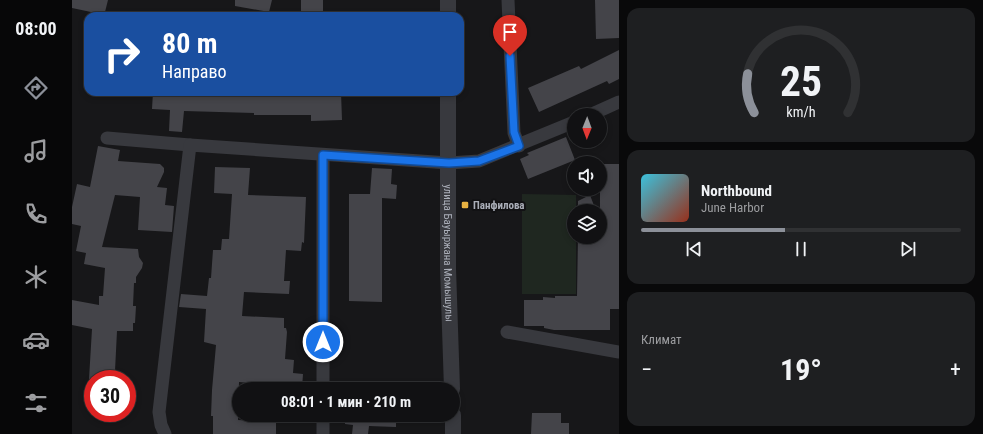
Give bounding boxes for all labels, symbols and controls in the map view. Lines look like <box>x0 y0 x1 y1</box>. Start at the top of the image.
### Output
pin <box>493 15 527 56</box>
text: 08:00 <box>15 18 57 39</box>
icon: arrive <box>499 21 521 43</box>
text: 80 m <box>162 27 218 60</box>
icon: right <box>96 28 148 80</box>
text: 25 <box>780 57 822 106</box>
text: Направо <box>162 61 227 82</box>
icon: directions <box>22 74 50 102</box>
text: km/h <box>786 104 816 120</box>
north arrow <box>567 108 607 148</box>
map controls <box>567 108 607 244</box>
icon: music <box>22 137 50 165</box>
button: sound <box>567 156 607 196</box>
text: Northbound <box>701 182 772 200</box>
street label: улица Бауыржана Момышулы <box>442 184 456 322</box>
place label: Панфилова <box>473 199 525 212</box>
icon: phone <box>22 200 50 228</box>
marker: Панфилова <box>460 200 470 210</box>
text: June Harbor <box>701 200 764 215</box>
button: layers <box>567 204 607 244</box>
icon: previous <box>683 238 705 260</box>
icon: pause <box>790 238 812 260</box>
icon: next <box>897 238 919 260</box>
icon: climate <box>22 263 50 291</box>
position arrow <box>302 321 344 363</box>
icon: car <box>22 326 50 354</box>
text: Климат <box>641 332 682 347</box>
text: 19° <box>780 352 822 387</box>
text: − <box>641 357 652 382</box>
text: + <box>950 357 961 382</box>
speed limit sign: 30 <box>84 370 136 422</box>
icon: filters <box>22 389 50 417</box>
text: 08:01 · 1 мин · 210 m <box>281 393 411 411</box>

